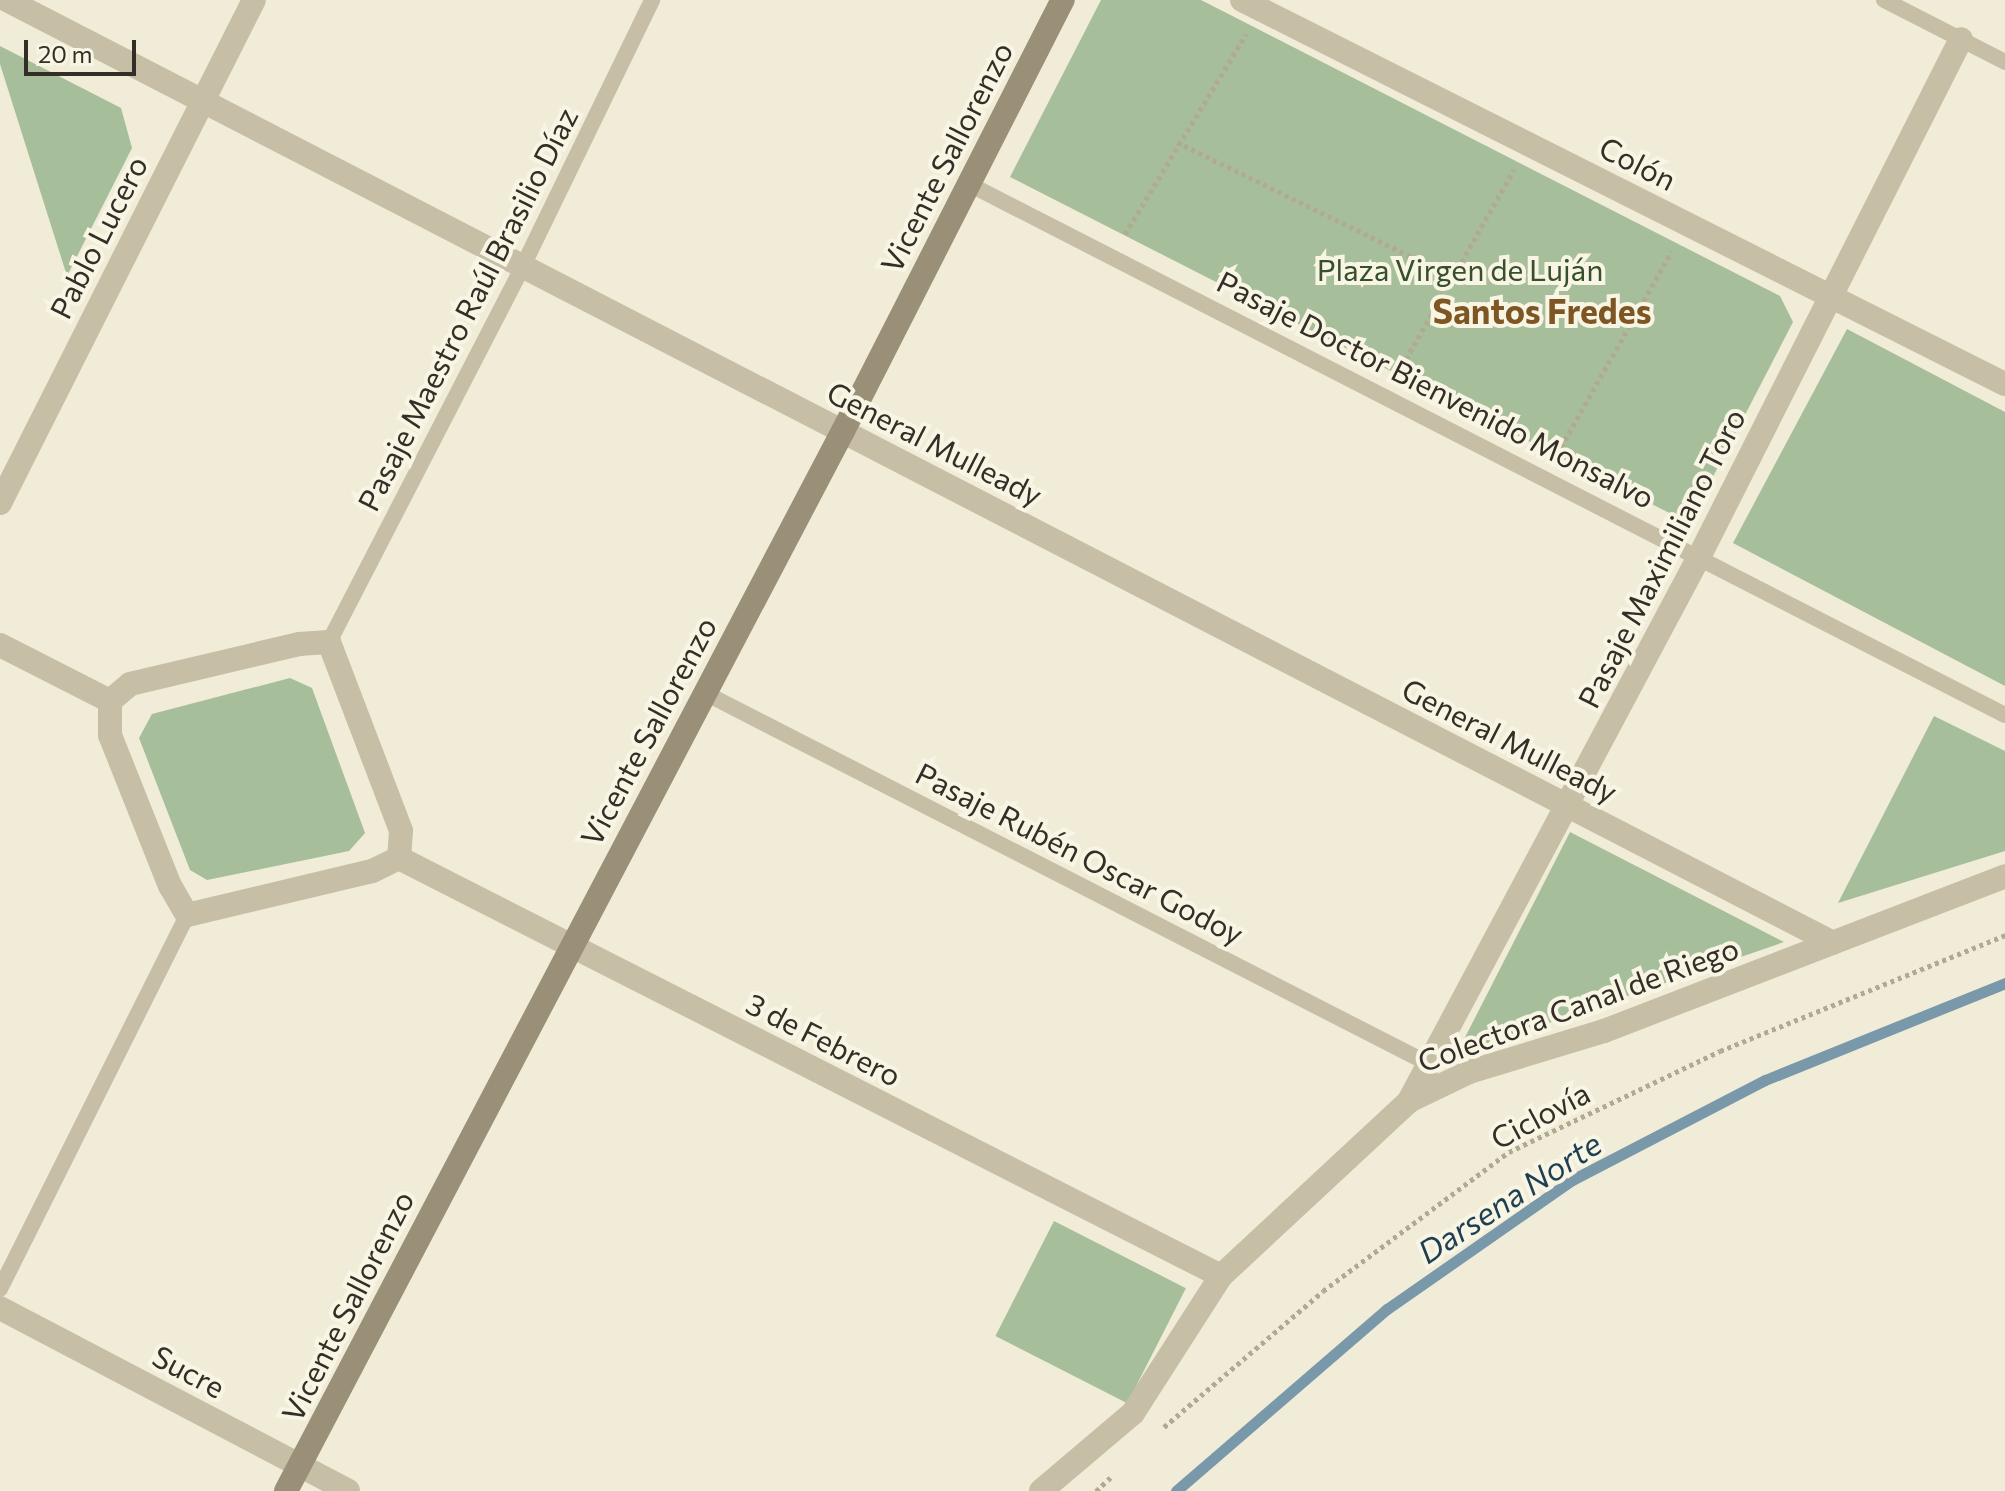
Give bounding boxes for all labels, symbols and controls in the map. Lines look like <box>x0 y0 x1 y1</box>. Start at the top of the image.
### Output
scale bar <box>28 24 140 74</box>
street label: Vicente Sallorenzo <box>872 36 1020 278</box>
text: 20 m <box>38 39 92 68</box>
street label: Pasaje Maestro Raúl Brasilio Díaz <box>349 102 585 516</box>
street label: Colón <box>1594 129 1682 197</box>
street label: Pablo Lucero <box>42 150 154 324</box>
park label: Plaza Virgen de Luján <box>1317 251 1603 287</box>
street label: Pasaje Doctor Bienvenido Monsalvo <box>1212 263 1660 515</box>
district label: Santos Fredes <box>1432 291 1652 331</box>
street label: General Mulleady <box>821 373 1049 513</box>
street label: Pasaje Maximiliano Toro <box>1570 402 1752 714</box>
street label: Vicente Sallorenzo <box>573 611 723 851</box>
street label: General Mulleady <box>1396 670 1624 810</box>
street label: Pasaje Rubén Oscar Godoy <box>910 755 1250 951</box>
street label: Colectora Canal de Riego <box>1413 929 1743 1079</box>
street label: 3 de Febrero <box>741 985 907 1093</box>
street label: Ciclovía <box>1484 1074 1596 1156</box>
water label: Darsena Norte <box>1410 1123 1608 1271</box>
street label: Vicente Sallorenzo <box>273 1185 421 1427</box>
street label: Sucre <box>147 1337 231 1405</box>

